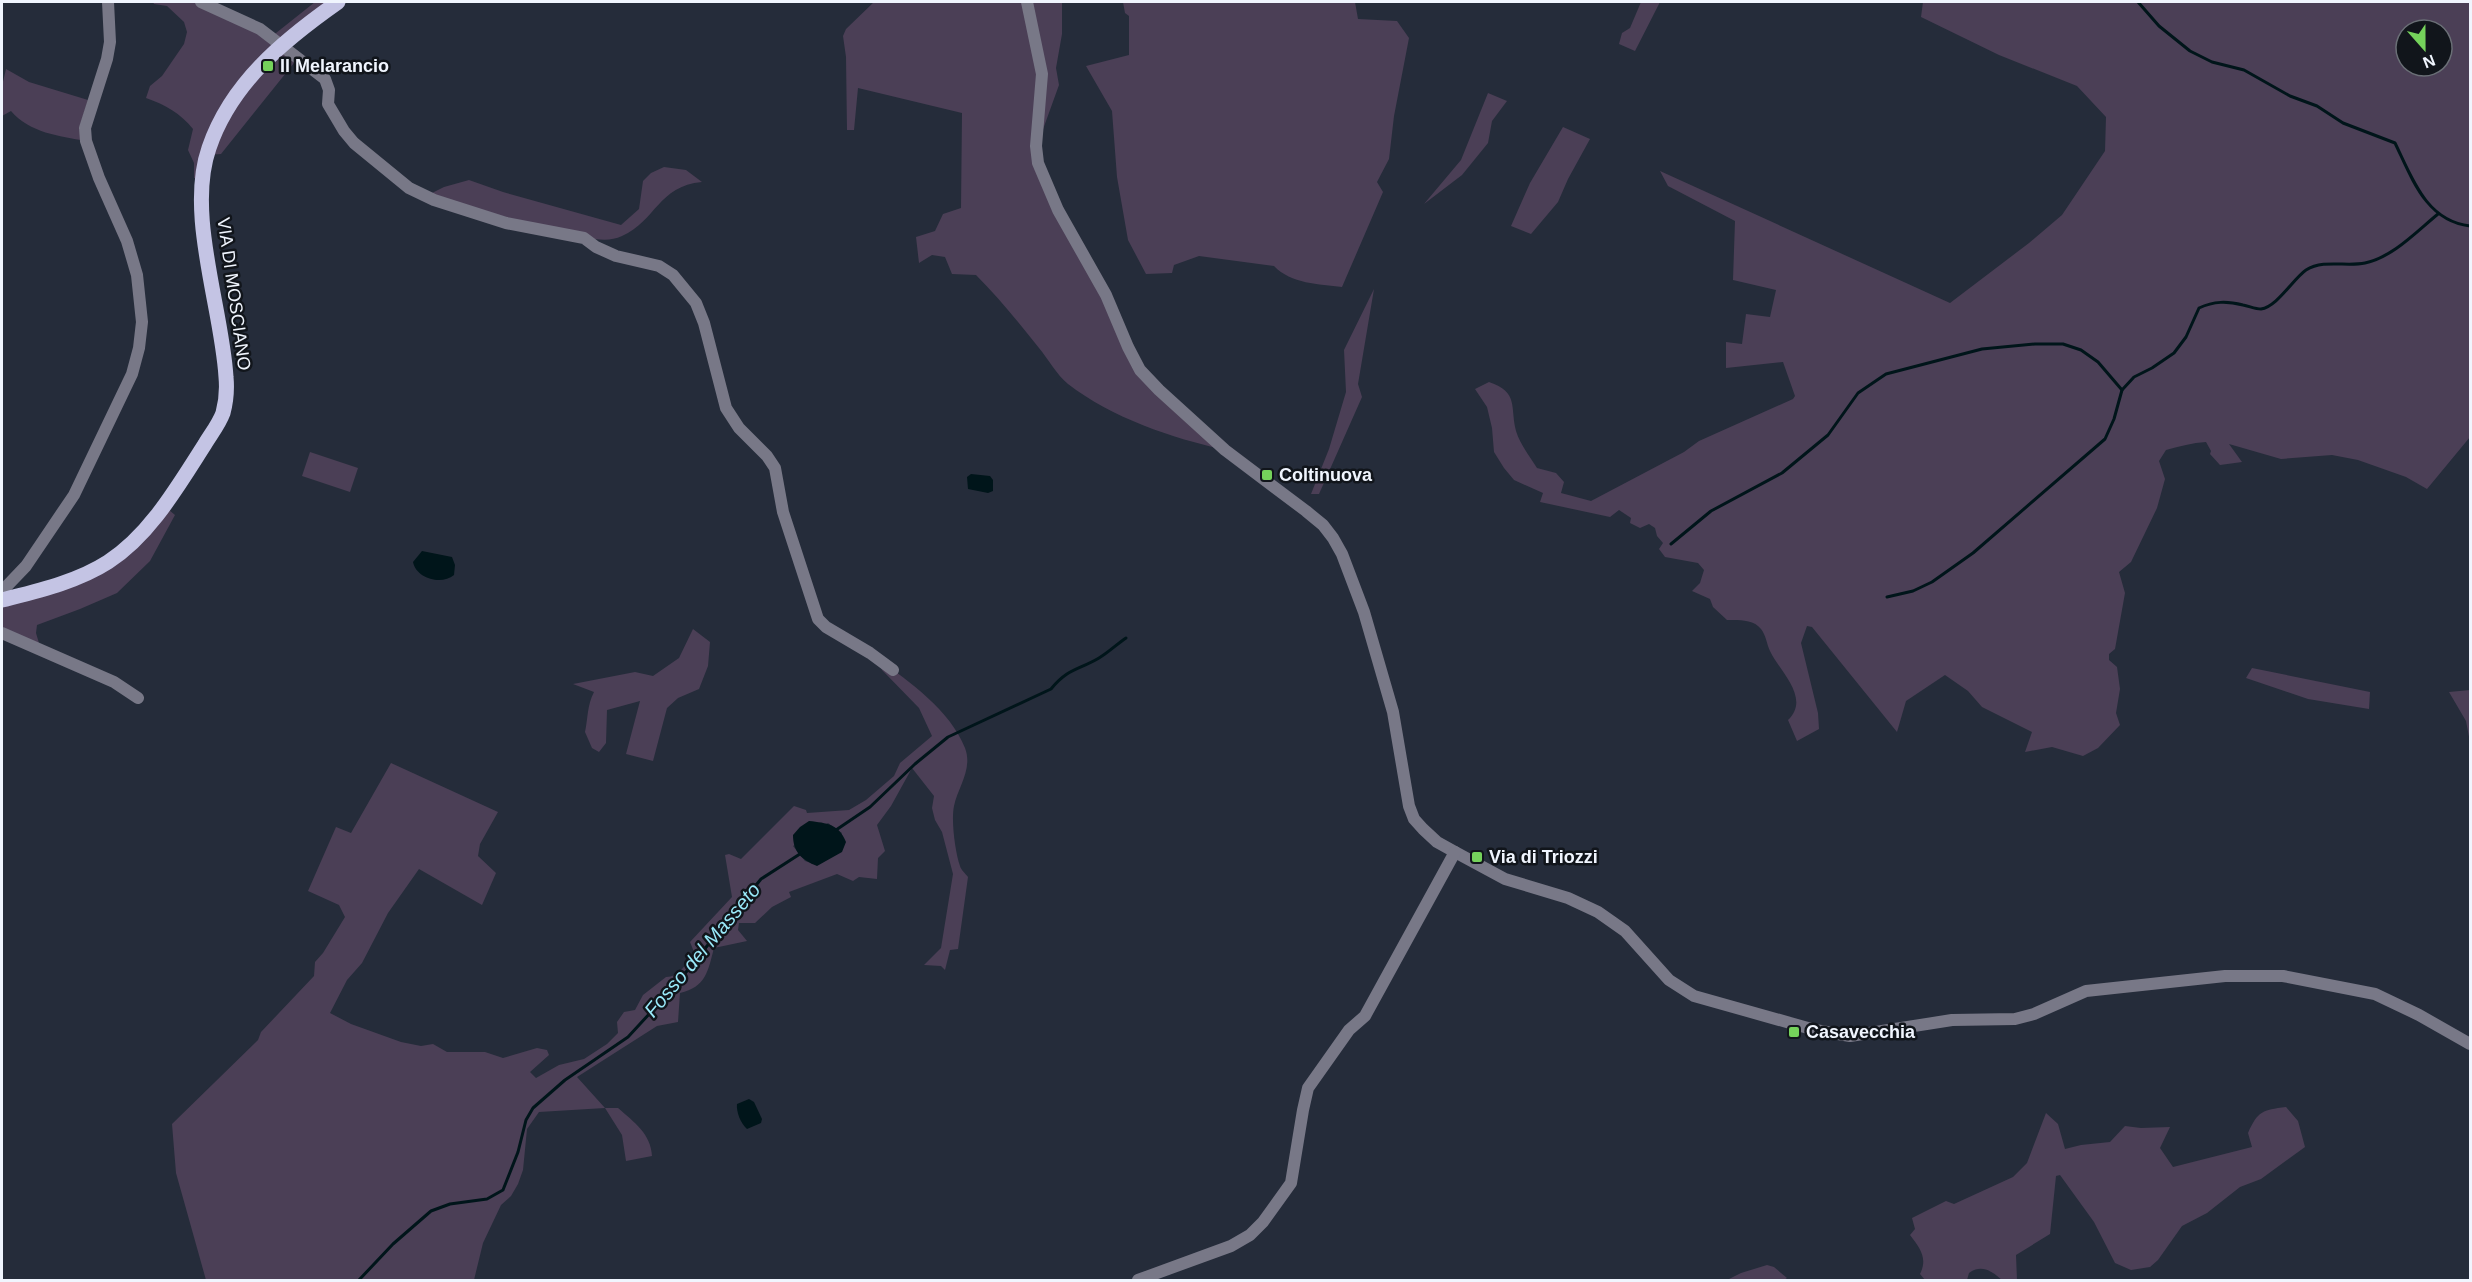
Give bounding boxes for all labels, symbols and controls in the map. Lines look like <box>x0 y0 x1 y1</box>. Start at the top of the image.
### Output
north arrow <box>2394 18 2454 78</box>
text: N <box>2421 52 2438 72</box>
place label: Il Melarancio <box>280 56 389 76</box>
marker: Il Melarancio <box>261 59 275 73</box>
street label: VIA DI MOSCIANO <box>213 216 255 372</box>
place label: Coltinuova <box>1279 465 1373 485</box>
marker: Coltinuova <box>1260 468 1274 482</box>
place label: Via di Triozzi <box>1489 847 1598 867</box>
marker: Via di Triozzi <box>1470 850 1484 864</box>
water label: Fosso del Masseto <box>640 879 764 1021</box>
place label: Casavecchia <box>1806 1022 1916 1042</box>
marker: Casavecchia <box>1787 1025 1801 1039</box>

